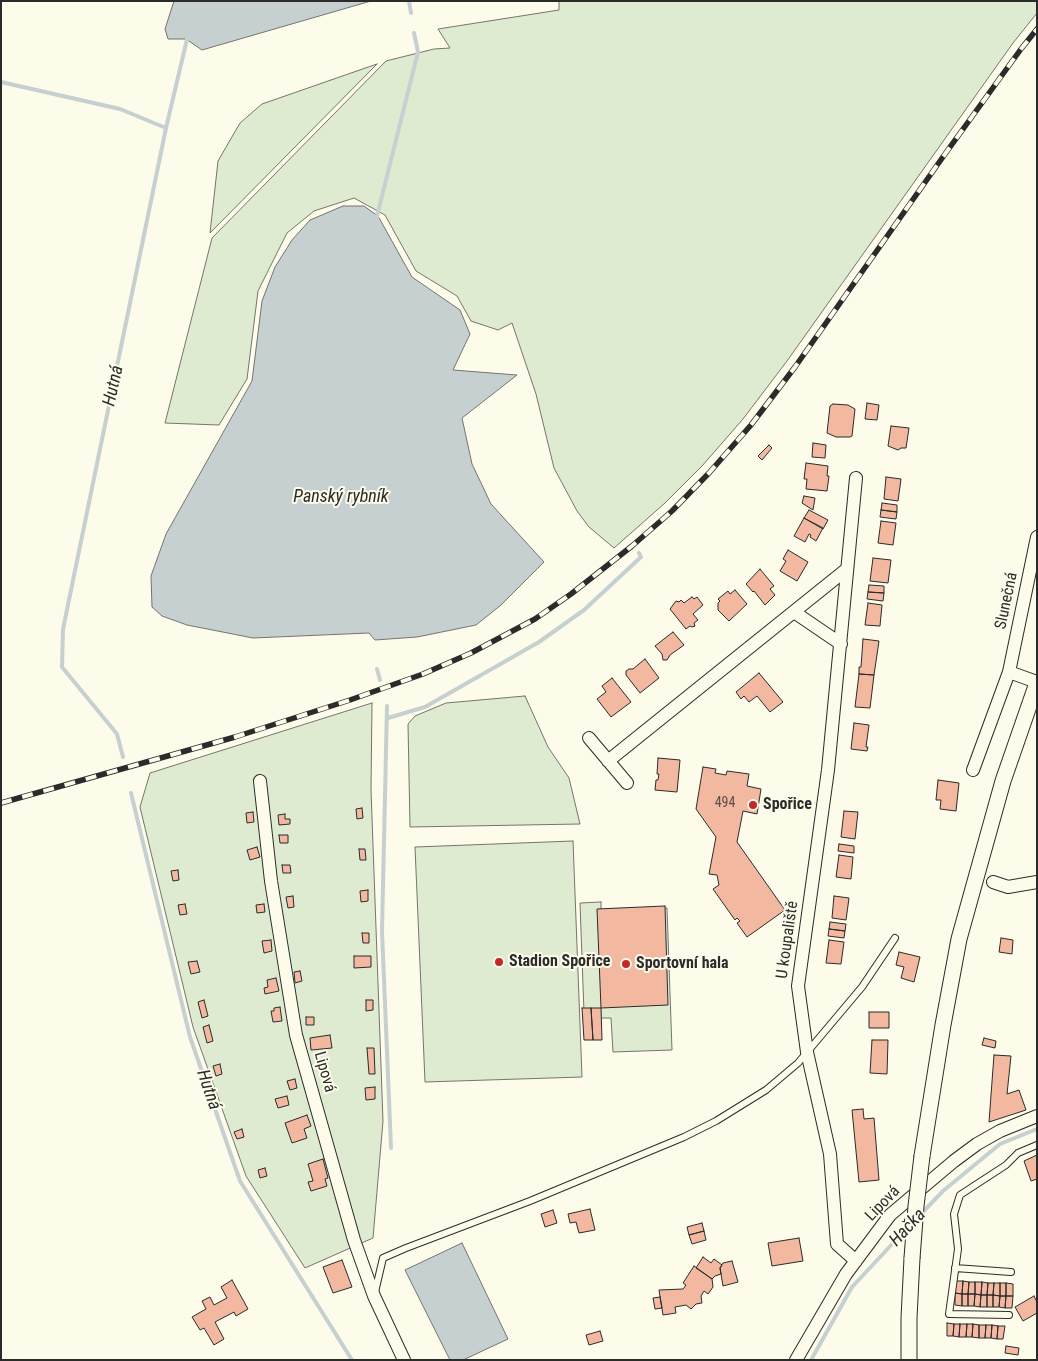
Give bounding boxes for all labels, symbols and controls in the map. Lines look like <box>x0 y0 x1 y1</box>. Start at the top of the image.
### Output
water label: Hutná <box>99 364 129 408</box>
water label: Panský rybník <box>293 486 389 508</box>
street label: Slunečná <box>992 571 1022 631</box>
house number: 494 <box>715 795 735 811</box>
place label: Spořice <box>763 795 812 815</box>
marker: Spořice <box>747 799 759 811</box>
street label: U koupaliště <box>773 900 803 980</box>
place label: Stadion Spořice <box>509 952 610 972</box>
place label: Sportovní hala <box>636 954 729 974</box>
marker: Stadion Spořice <box>493 956 505 968</box>
marker: Sportovní hala <box>620 958 632 970</box>
street label: Lipová <box>309 1049 339 1095</box>
water label: Hutná <box>191 1067 225 1113</box>
street label: Lipová <box>862 1182 904 1226</box>
water label: Hačka <box>885 1205 931 1251</box>

